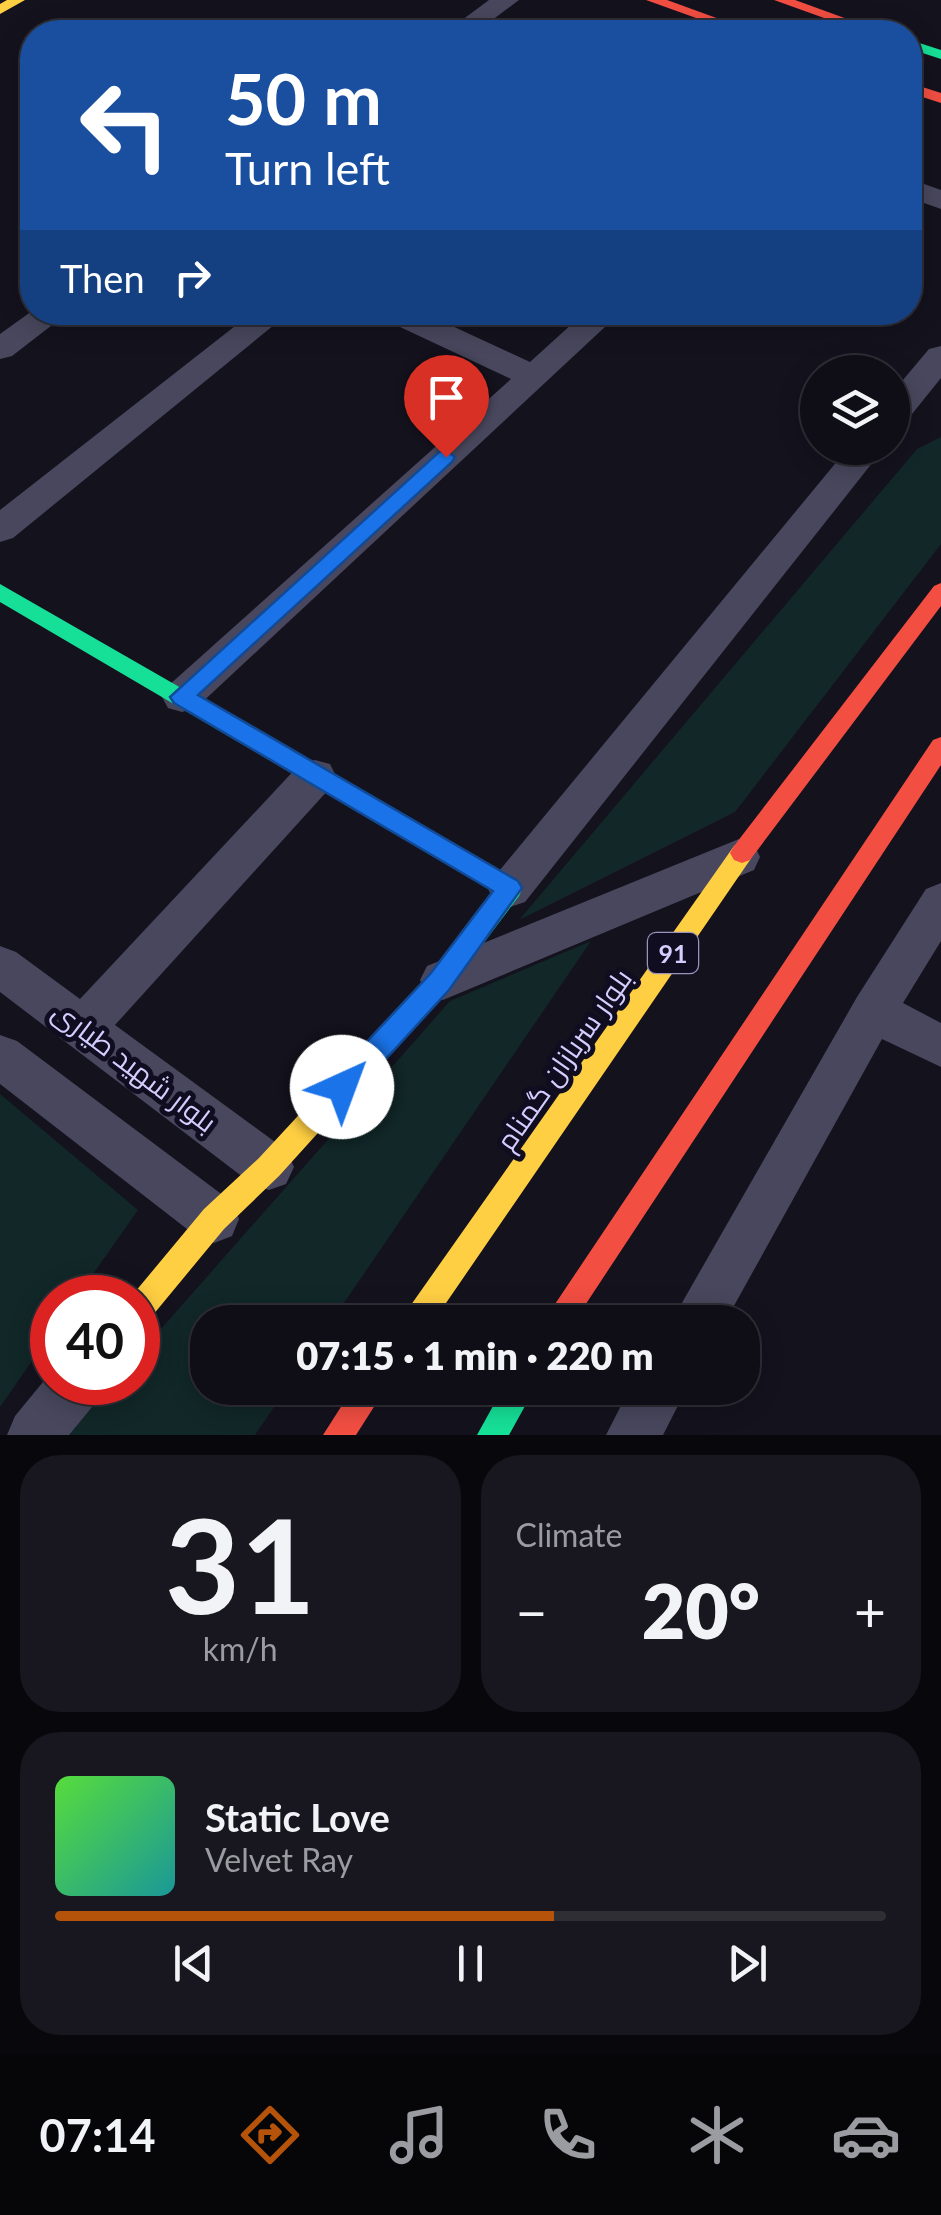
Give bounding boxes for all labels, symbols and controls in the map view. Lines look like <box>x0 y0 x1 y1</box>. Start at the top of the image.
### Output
text: 50 m <box>225 56 382 140</box>
icon: left <box>60 60 190 190</box>
text: Turn left <box>225 141 390 195</box>
icon: right <box>165 250 220 305</box>
text: Then <box>60 255 145 301</box>
pin <box>404 355 489 458</box>
map controls <box>800 355 910 465</box>
button: layers <box>800 355 910 465</box>
icon: arrive <box>419 370 474 425</box>
road number: 91 <box>648 933 698 973</box>
street label: بلوار سربازان گمنام <box>488 962 641 1159</box>
street label: بلوار شهید طیاری <box>46 993 224 1139</box>
position arrow <box>290 1035 394 1139</box>
speed limit sign: 40 <box>30 1275 160 1405</box>
text: 07:15 · 1 min · 220 m <box>296 1332 654 1378</box>
text: 31 <box>165 1486 316 1642</box>
text: Climate <box>516 1515 622 1554</box>
text: 20° <box>642 1565 760 1655</box>
text: − <box>516 1578 547 1644</box>
text: + <box>854 1578 886 1644</box>
text: km/h <box>203 1629 278 1668</box>
text: Static Love <box>205 1794 390 1840</box>
text: Velvet Ray <box>205 1840 353 1879</box>
icon: previous <box>166 1936 221 1991</box>
icon: pause <box>443 1936 498 1991</box>
icon: next <box>720 1936 775 1991</box>
icon: directions <box>235 2100 305 2170</box>
icon: music <box>384 2100 454 2170</box>
icon: phone <box>533 2100 603 2170</box>
icon: climate <box>682 2100 752 2170</box>
icon: car <box>831 2100 901 2170</box>
text: 07:14 <box>40 2108 156 2162</box>

